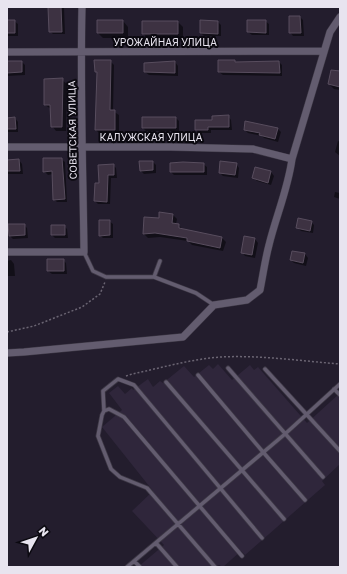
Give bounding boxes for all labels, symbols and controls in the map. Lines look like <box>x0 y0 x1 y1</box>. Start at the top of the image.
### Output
street label: УРОЖАЙНАЯ УЛИЦА <box>113 36 217 48</box>
street label: СОВЕТСКАЯ УЛИЦА <box>65 80 79 179</box>
street label: КАЛУЖСКАЯ УЛИЦА <box>100 131 203 143</box>
north arrow <box>16 518 56 558</box>
text: N <box>36 524 52 539</box>

